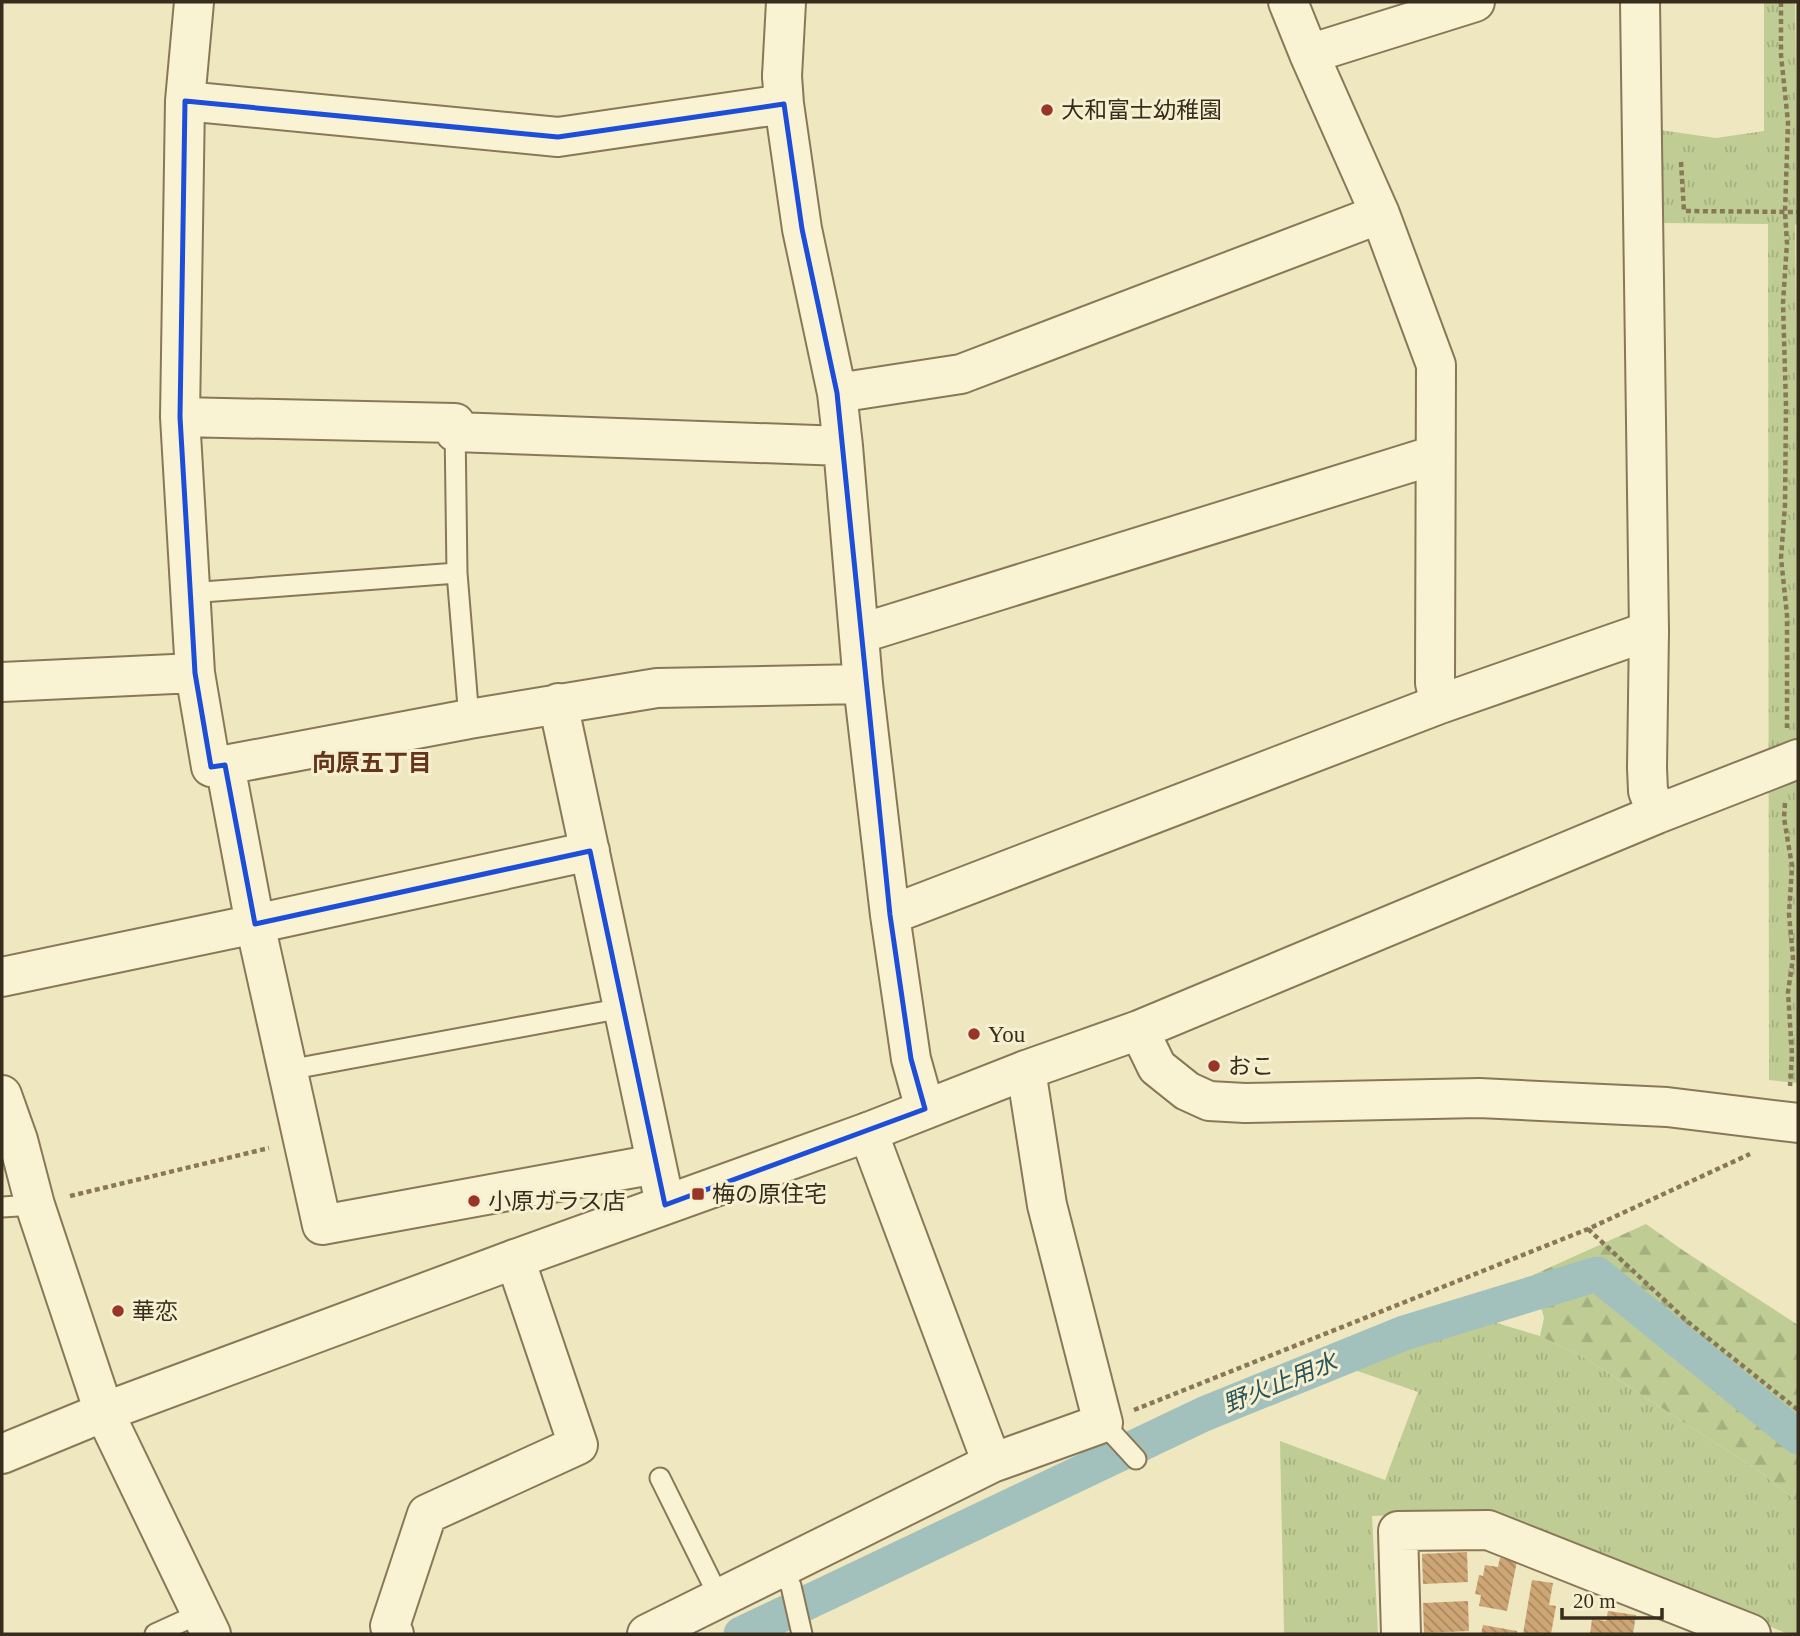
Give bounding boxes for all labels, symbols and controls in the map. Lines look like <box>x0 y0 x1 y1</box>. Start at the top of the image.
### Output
place label: 大和富士幼稚園 <box>1061 98 1222 123</box>
marker: 大和富士幼稚園 <box>1039 102 1055 118</box>
district label: 向原五丁目 <box>312 750 432 776</box>
place label: You <box>988 1022 1026 1047</box>
marker: You <box>966 1026 982 1042</box>
place label: おこ <box>1228 1054 1274 1079</box>
marker: おこ <box>1206 1058 1222 1074</box>
place label: 梅の原住宅 <box>712 1182 827 1207</box>
marker: 梅の原住宅 <box>690 1186 706 1202</box>
place label: 小原ガラス店 <box>488 1189 626 1214</box>
marker: 小原ガラス店 <box>466 1193 482 1209</box>
place label: 華恋 <box>132 1299 178 1324</box>
marker: 華恋 <box>110 1303 126 1319</box>
water label: 野火止用水 <box>1219 1347 1343 1418</box>
scale bar <box>1562 1576 1662 1620</box>
text: 20 m <box>1573 1589 1616 1613</box>

